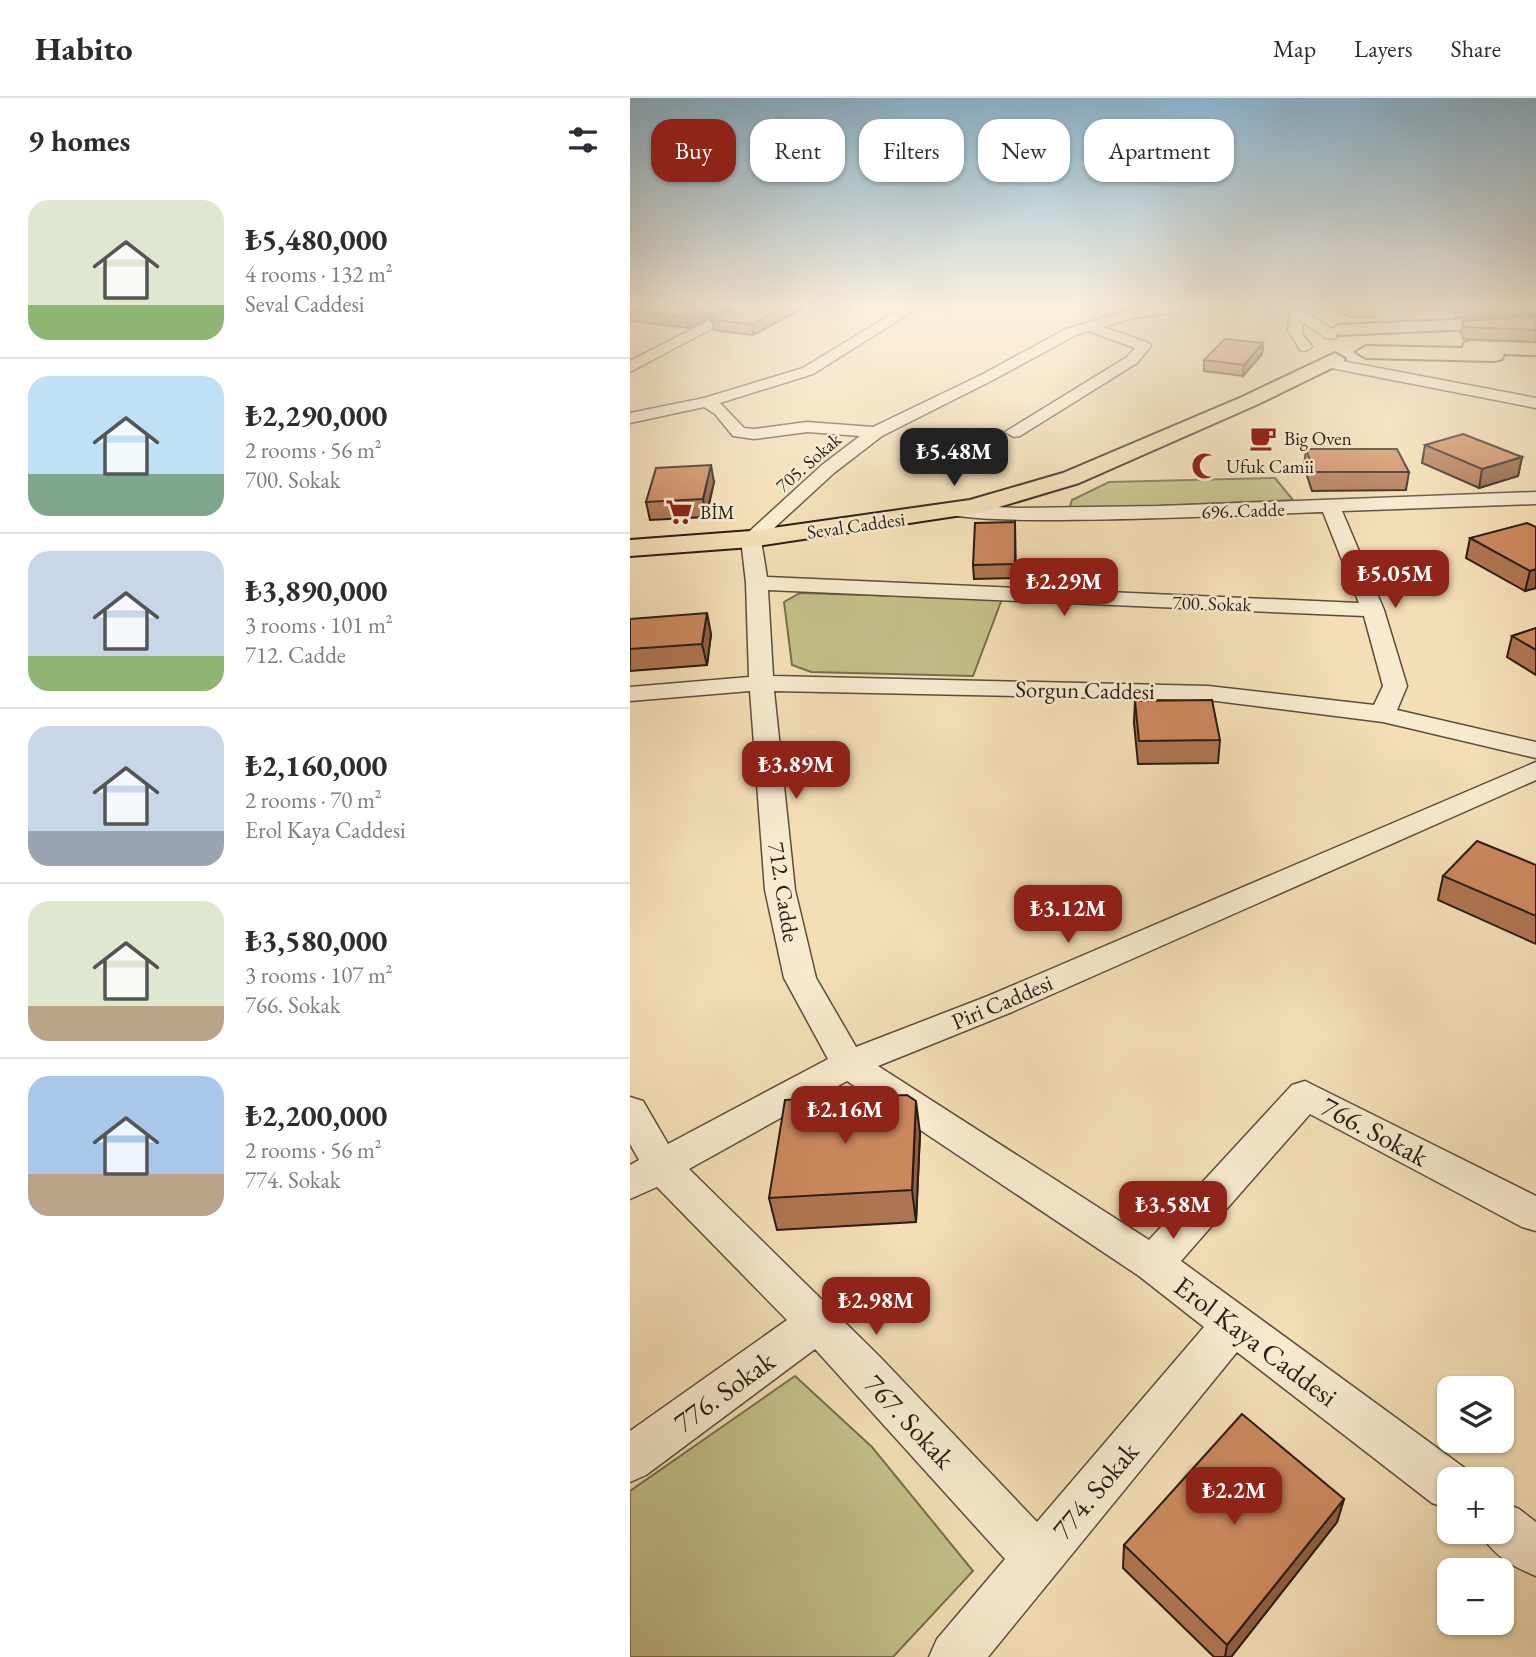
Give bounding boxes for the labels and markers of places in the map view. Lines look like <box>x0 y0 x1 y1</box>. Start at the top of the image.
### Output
cafe icon: Big Oven <box>1248 423 1278 453</box>
place label: Big Oven <box>1284 426 1352 451</box>
pin: ₺5.48M <box>897 428 1011 488</box>
mosque icon: Ufuk Camii <box>1190 451 1220 481</box>
place label: Ufuk Camii <box>1226 454 1314 479</box>
supermarket icon: BİM <box>664 497 694 527</box>
place label: BİM <box>700 500 735 525</box>
pin: ₺5.05M <box>1338 550 1452 610</box>
pin: ₺2.29M <box>1007 559 1121 618</box>
pin: ₺3.89M <box>739 742 853 801</box>
pin: ₺3.12M <box>1011 886 1125 945</box>
pin: ₺2.16M <box>788 1086 902 1146</box>
pin: ₺3.58M <box>1116 1182 1230 1241</box>
pin: ₺2.98M <box>819 1278 933 1337</box>
pin: ₺2.2M <box>1185 1468 1283 1527</box>

